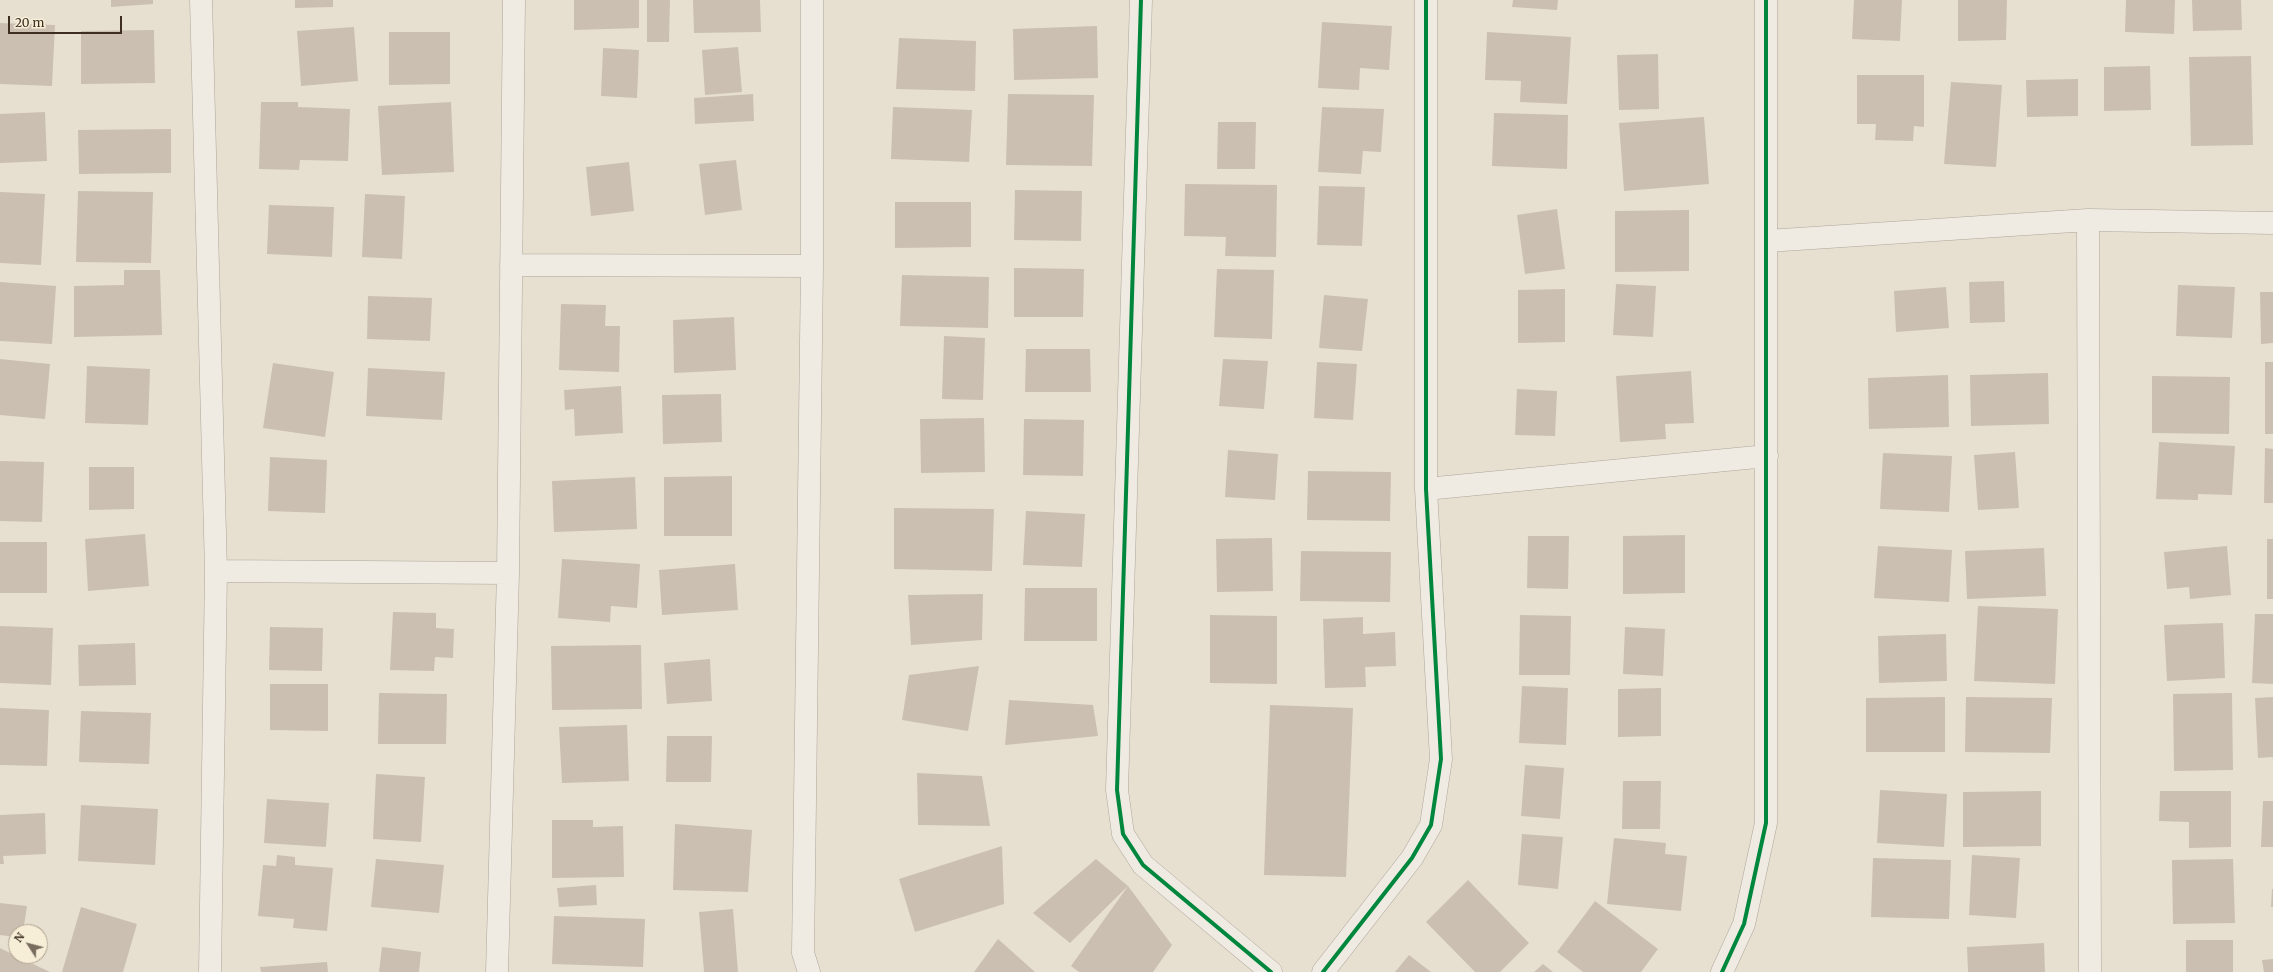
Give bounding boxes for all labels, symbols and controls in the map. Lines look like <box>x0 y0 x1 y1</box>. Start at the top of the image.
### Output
scale bar <box>10 8 124 34</box>
text: 20 m <box>15 15 44 30</box>
north arrow <box>8 924 48 964</box>
text: N <box>11 930 27 945</box>

